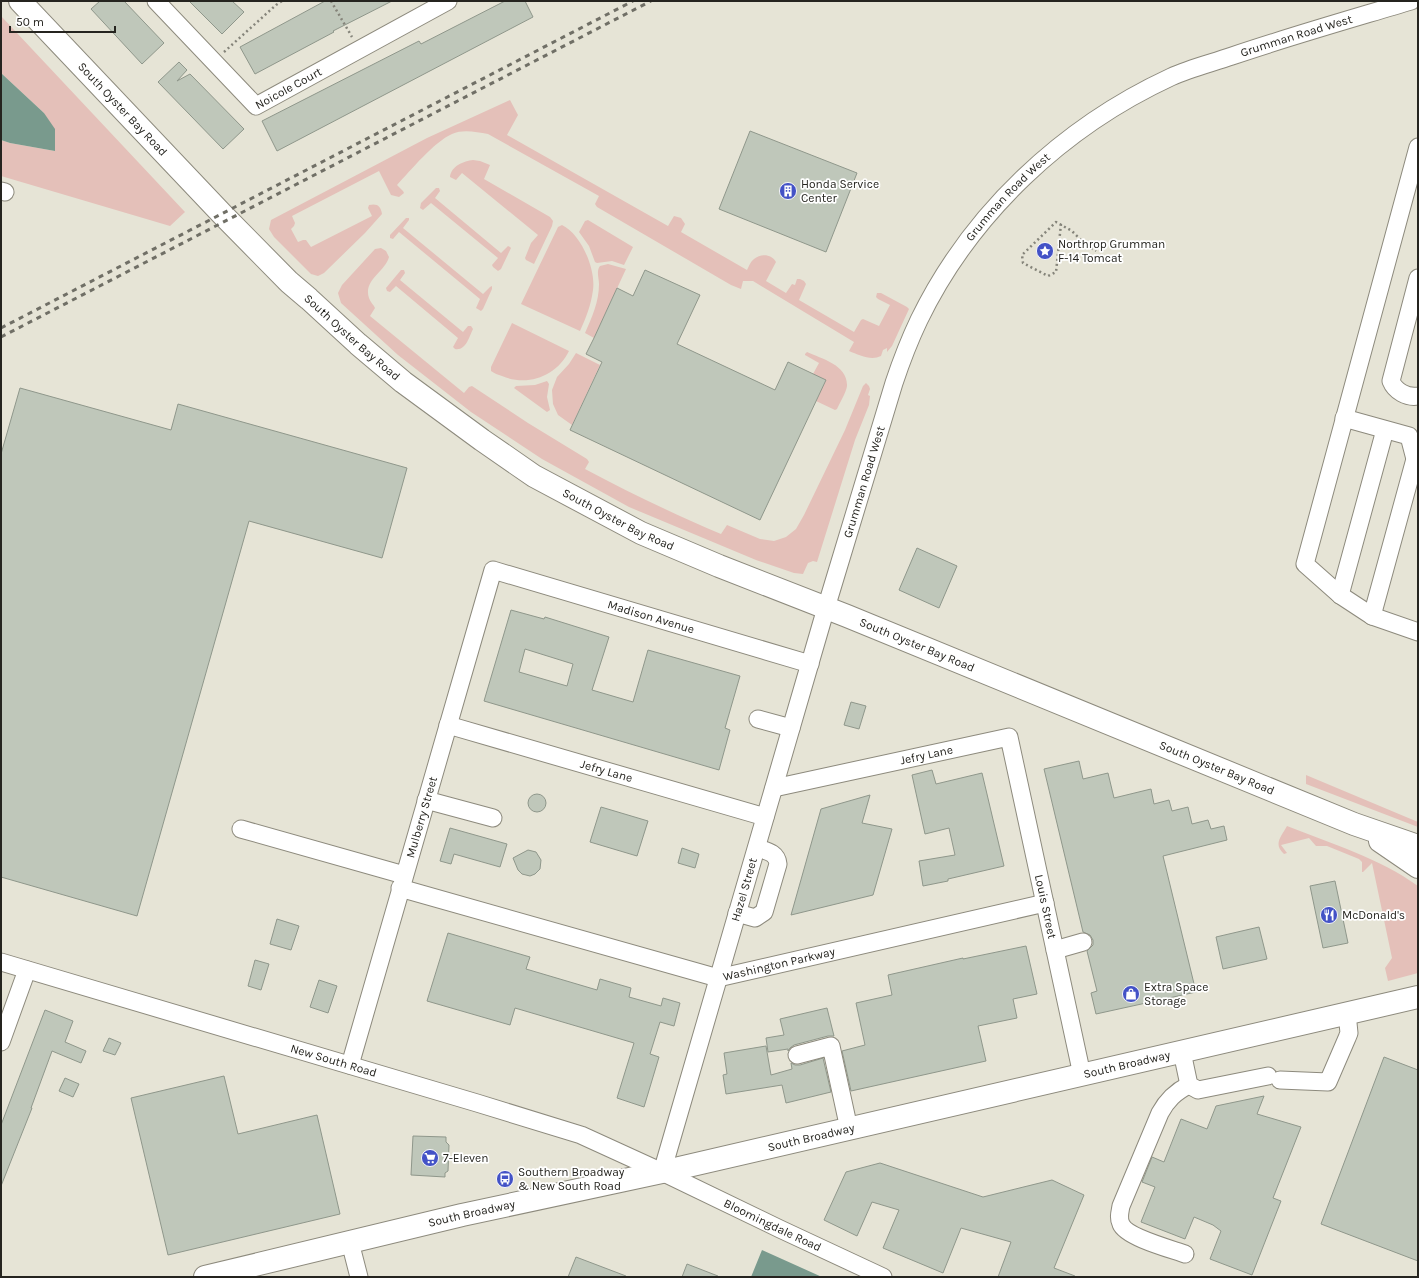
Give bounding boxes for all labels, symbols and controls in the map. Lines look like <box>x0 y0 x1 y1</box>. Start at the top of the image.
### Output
scale bar <box>10 8 115 34</box>
street label: Grumman Road West <box>1238 12 1354 60</box>
text: 50 m <box>16 15 44 29</box>
street label: South Oyster Bay Road <box>75 60 170 159</box>
street label: Noicole Court <box>253 64 325 112</box>
street label: Grumman Road West <box>963 150 1053 244</box>
place label: Honda Service Center <box>801 177 879 205</box>
building icon: Honda Service Center <box>778 181 798 201</box>
place label: Northrop Grumman F-14 Tomcat <box>1058 237 1165 265</box>
place icon: Northrop Grumman F-14 Tomcat <box>1035 241 1055 261</box>
street label: South Oyster Bay Road <box>301 291 403 384</box>
street label: Grumman Road West <box>841 424 888 540</box>
street label: South Oyster Bay Road <box>560 485 676 553</box>
street label: Madison Avenue <box>606 597 696 636</box>
street label: South Oyster Bay Road <box>857 615 977 675</box>
street label: South Oyster Bay Road <box>1157 738 1277 798</box>
street label: Jefry Lane <box>899 742 954 767</box>
street label: Jefry Lane <box>579 757 634 785</box>
street label: Mulberry Street <box>403 774 440 860</box>
street label: Hazel Street <box>728 856 760 923</box>
street label: Louis Street <box>1032 873 1059 940</box>
restaurant icon: McDonald's <box>1319 905 1339 925</box>
place label: McDonald's <box>1342 908 1405 922</box>
street label: Washington Parkway <box>722 944 837 984</box>
place label: Extra Space Storage <box>1144 980 1208 1008</box>
shop icon: Extra Space Storage <box>1121 984 1141 1004</box>
street label: New South Road <box>289 1041 379 1080</box>
street label: South Broadway <box>1082 1047 1172 1081</box>
street label: South Broadway <box>766 1121 856 1154</box>
supermarket icon: 7-Eleven <box>420 1148 440 1168</box>
place label: 7-Eleven <box>443 1151 489 1165</box>
place label: Southern Broadway & New South Road <box>518 1165 625 1193</box>
bus stop icon: Southern Broadway & New South Road <box>495 1169 515 1189</box>
street label: Bloomingdale Road <box>721 1196 824 1254</box>
street label: South Broadway <box>427 1197 517 1230</box>

